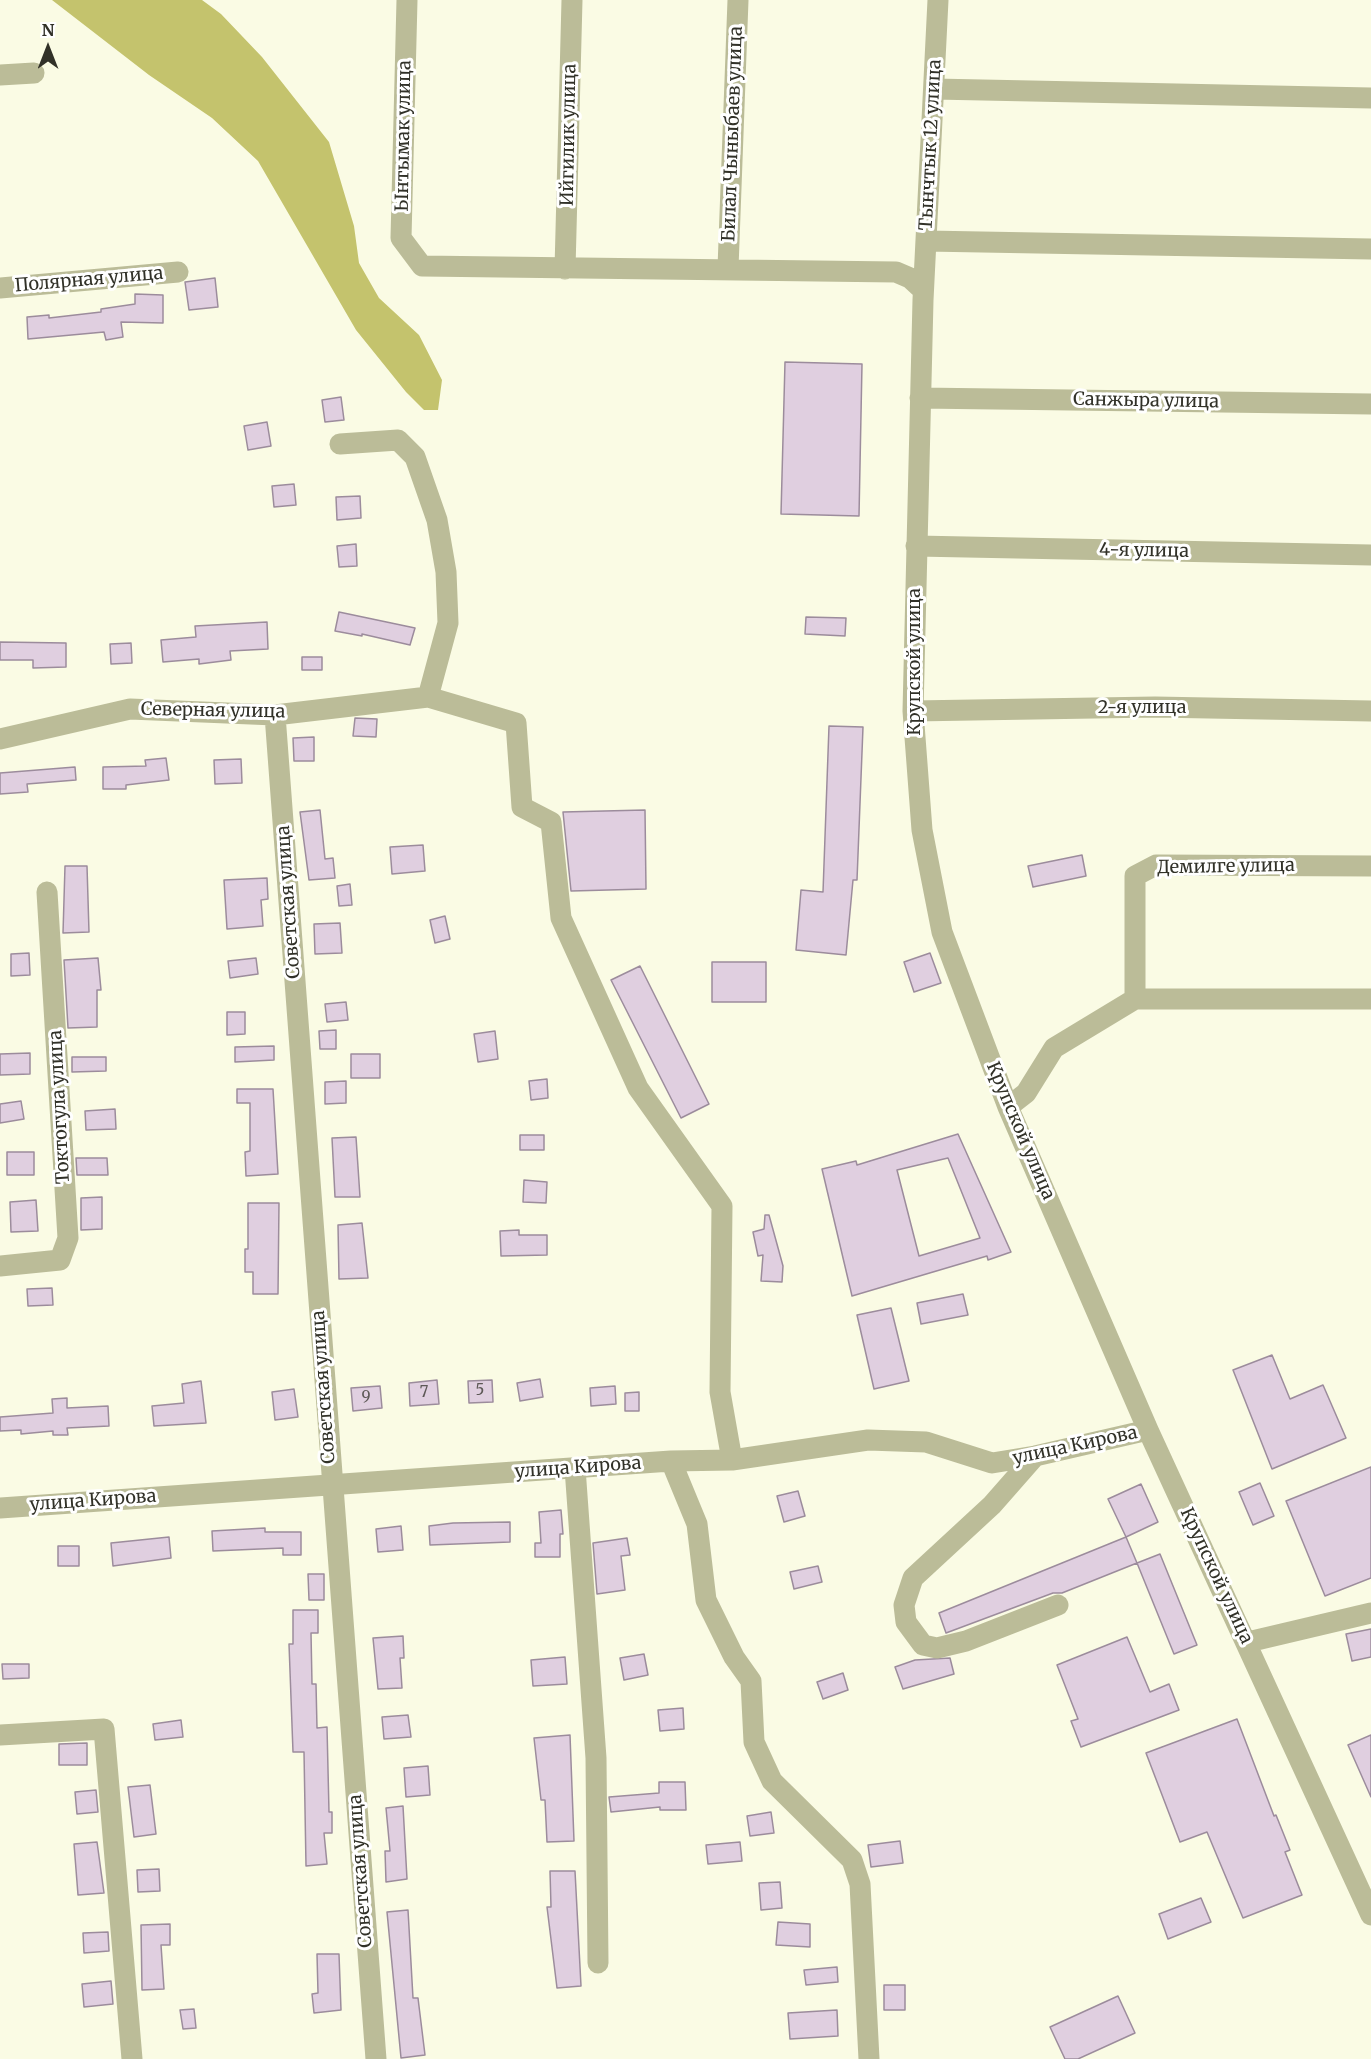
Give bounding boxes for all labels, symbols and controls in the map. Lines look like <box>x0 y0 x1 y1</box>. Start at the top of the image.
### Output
north arrow <box>18 18 78 78</box>
text: N <box>42 20 54 40</box>
street label: Билал Чыныбаев улица <box>718 26 748 242</box>
street label: Тынчтык 12 улица <box>916 59 946 231</box>
street label: Ынтымак улица <box>392 60 416 212</box>
street label: Ийгилик улица <box>557 64 581 206</box>
street label: Полярная улица <box>14 263 164 297</box>
street label: Санжыра улица <box>1073 389 1219 413</box>
street label: 4-я улица <box>1099 539 1189 563</box>
street label: Крупской улица <box>904 588 926 736</box>
street label: 2-я улица <box>1098 697 1186 719</box>
street label: Северная улица <box>141 699 285 723</box>
street label: Советская улица <box>273 825 305 979</box>
street label: Демилге улица <box>1157 855 1295 879</box>
street label: Токтогула улица <box>45 1029 75 1185</box>
street label: Крупской улица <box>981 1059 1059 1203</box>
street label: Советская улица <box>308 1310 340 1464</box>
house number: 5 <box>476 1382 484 1400</box>
house number: 7 <box>420 1384 428 1402</box>
house number: 9 <box>361 1389 371 1407</box>
street label: улица Кирова <box>1011 1422 1139 1470</box>
street label: улица Кирова <box>514 1453 642 1483</box>
street label: улица Кирова <box>29 1486 157 1516</box>
street label: Крупской улица <box>1175 1505 1257 1647</box>
street label: Советская улица <box>345 1794 377 1948</box>

